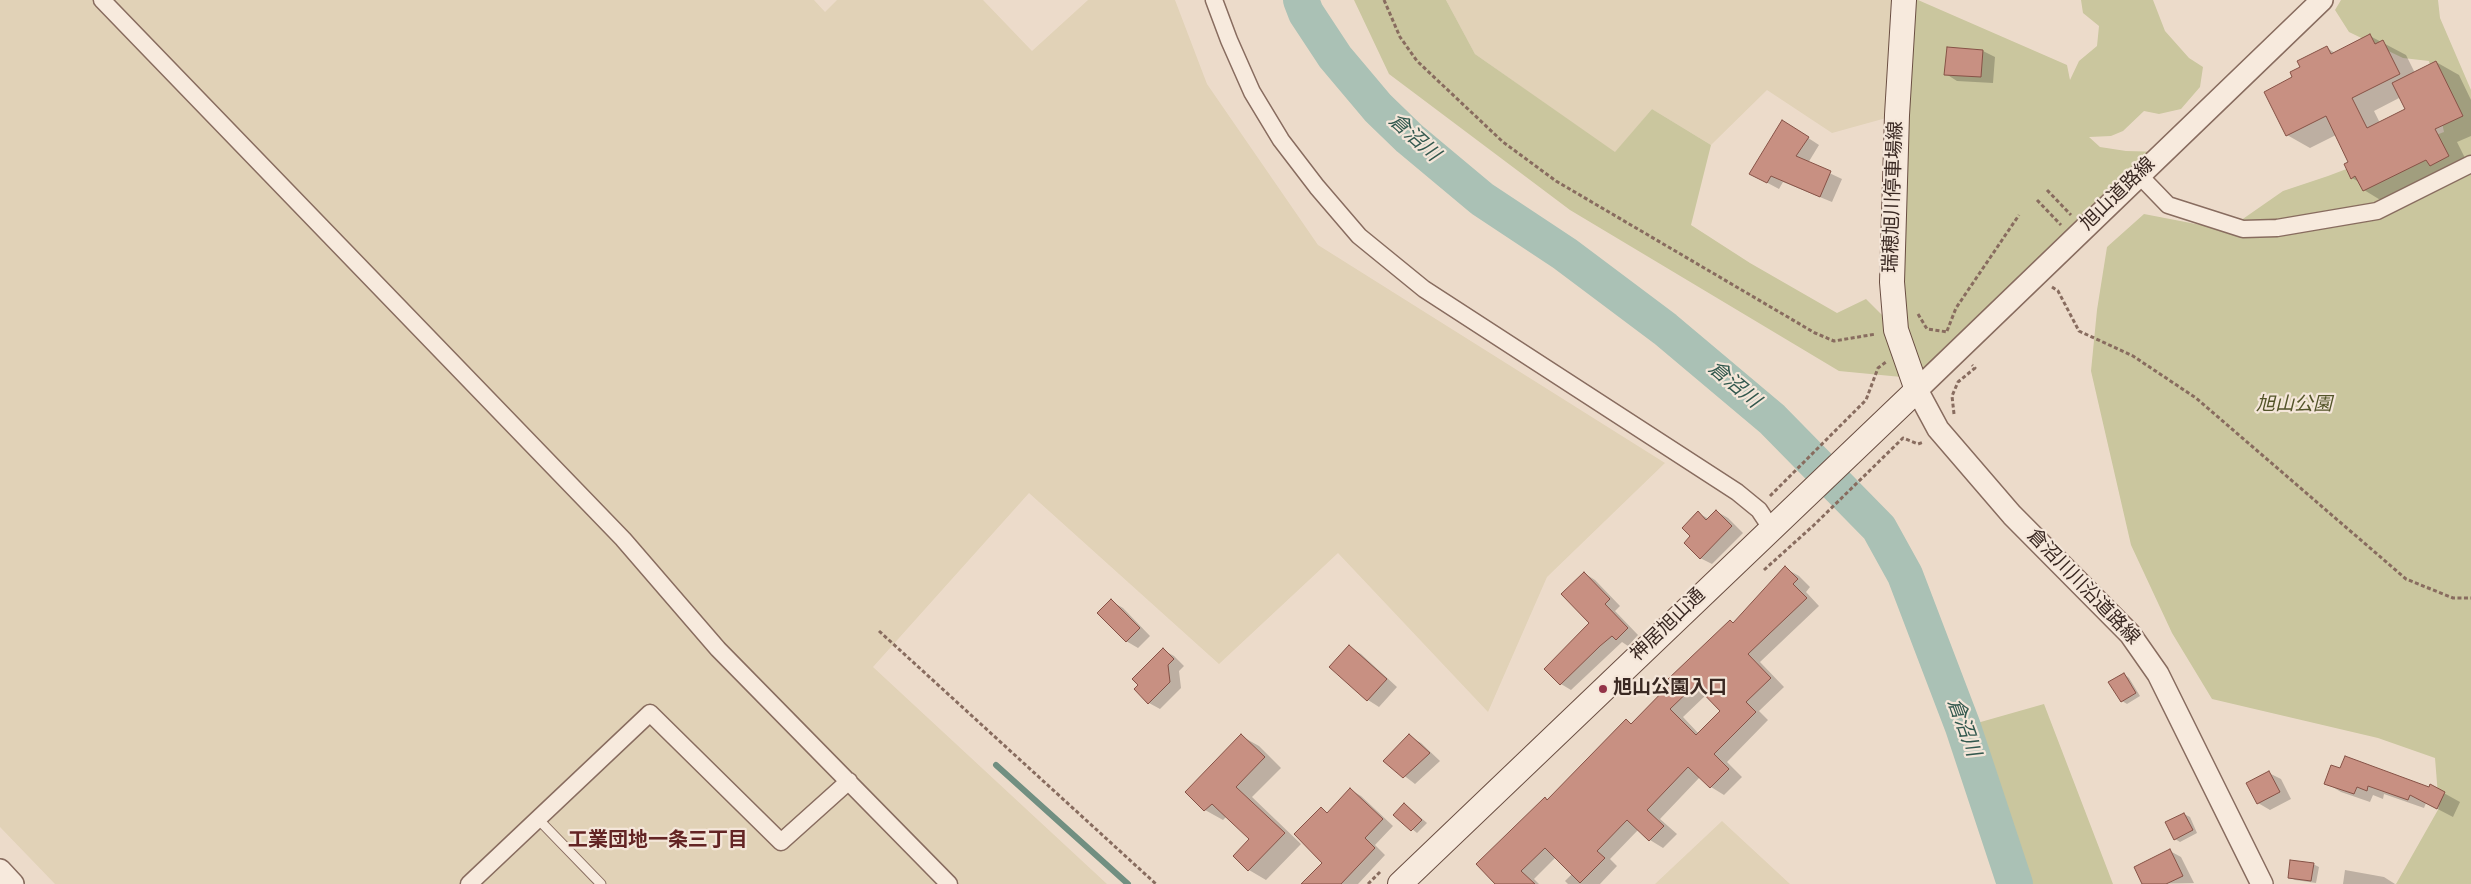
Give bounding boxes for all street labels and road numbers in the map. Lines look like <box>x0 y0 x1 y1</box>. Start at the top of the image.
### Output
street label: 瑞穂旭川停車場線 <box>1881 121 1909 273</box>
street label: 旭山道路線 <box>2077 154 2161 236</box>
street label: 倉沼川川沿道路線 <box>2021 525 2143 651</box>
street label: 神居旭山通 <box>1627 585 1711 667</box>

